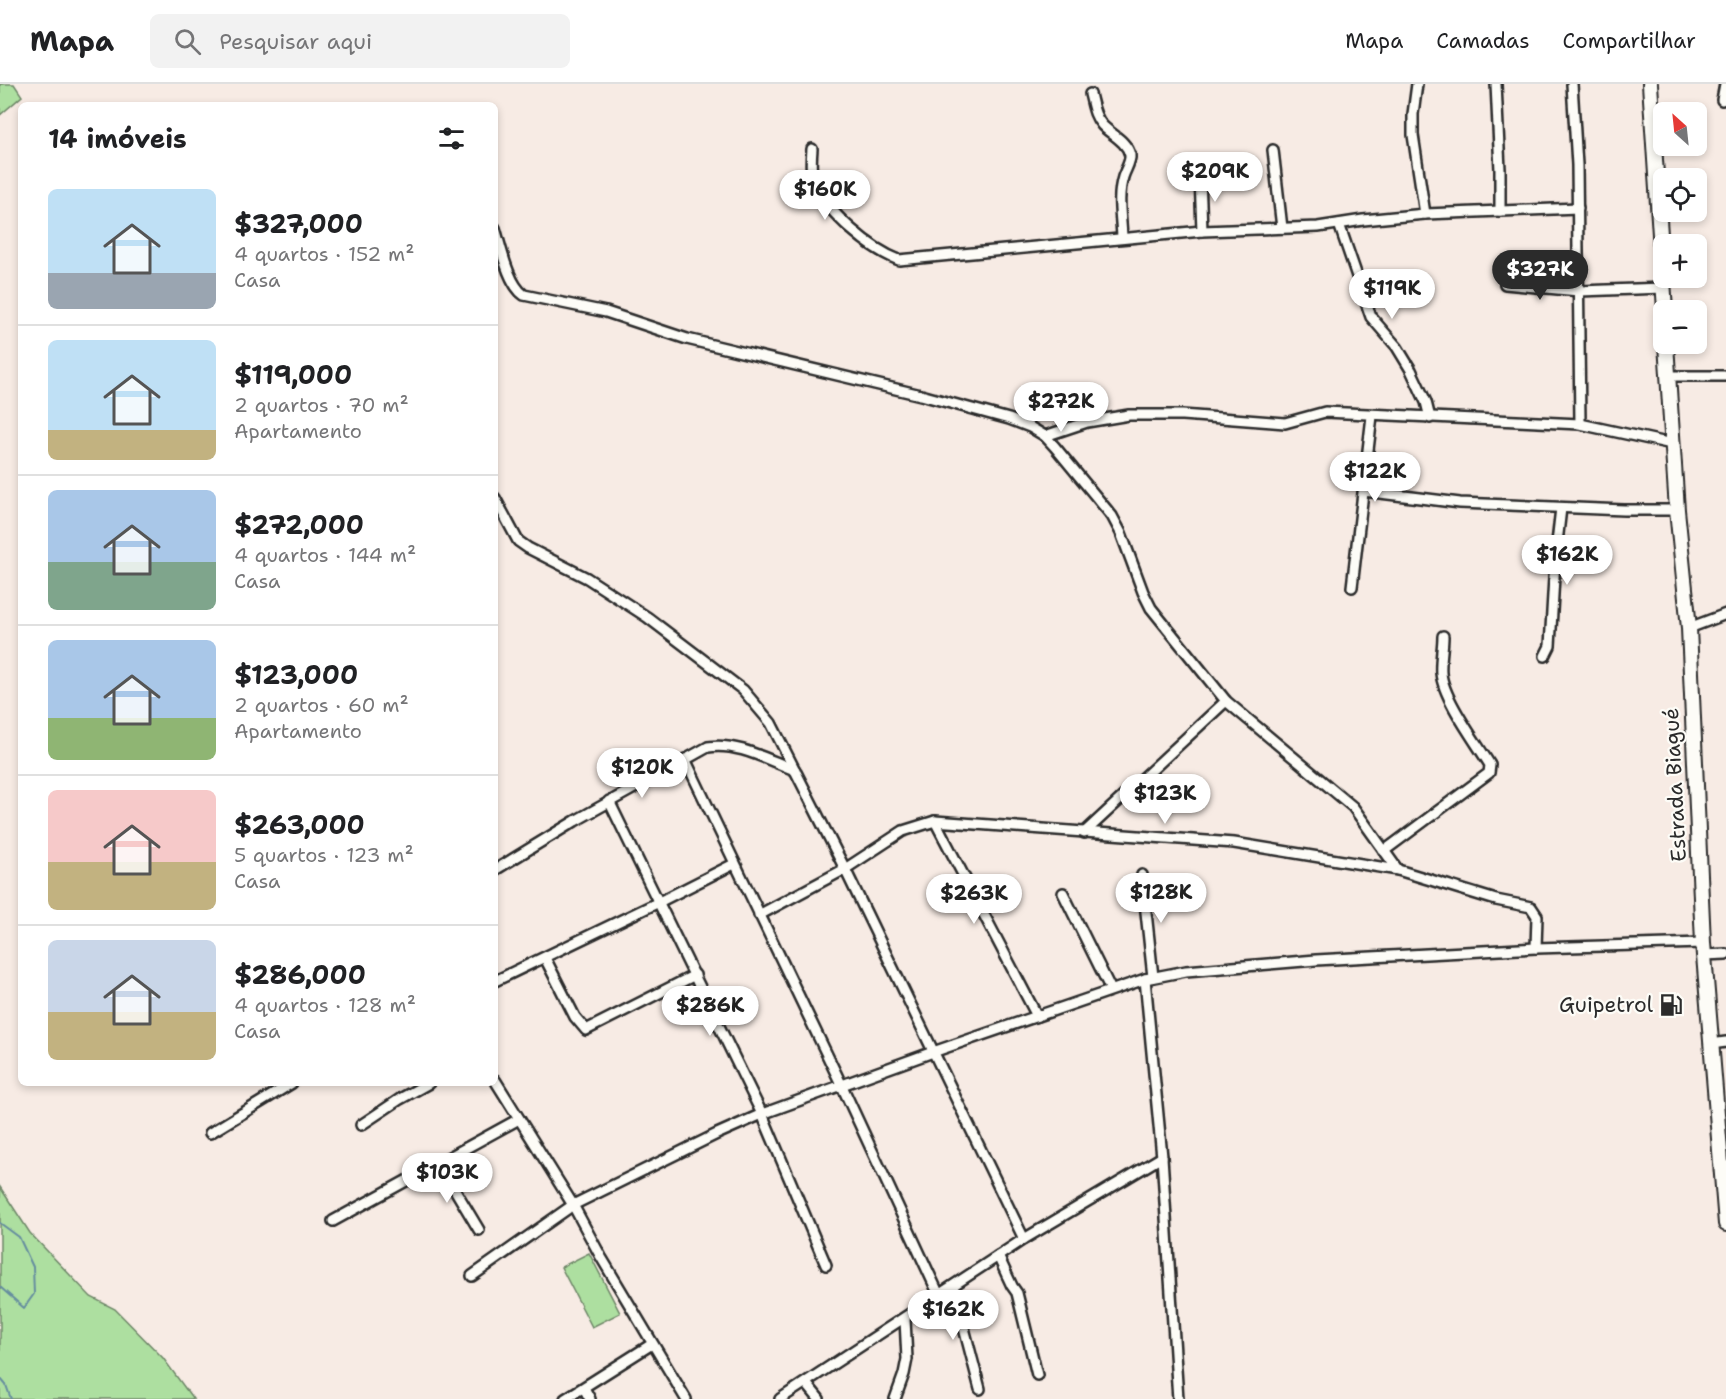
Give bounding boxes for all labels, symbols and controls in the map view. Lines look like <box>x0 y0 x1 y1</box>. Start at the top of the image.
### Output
search box <box>150 14 570 68</box>
text: Mapa <box>30 22 114 60</box>
icon: search <box>171 25 204 58</box>
text: Pesquisar aqui <box>219 27 372 56</box>
text: Mapa <box>1345 27 1403 55</box>
text: Camadas <box>1436 27 1530 55</box>
text: Compartilhar <box>1563 27 1696 55</box>
north arrow <box>1653 102 1707 156</box>
map controls <box>1653 102 1707 354</box>
text: 14 imóveis <box>48 121 187 156</box>
icon: filters <box>435 122 468 155</box>
pin: $209K <box>1173 152 1257 203</box>
text: $209K <box>1181 158 1249 184</box>
button: locate <box>1653 168 1707 222</box>
pin: $160K <box>783 170 867 221</box>
text: $160K <box>793 176 857 202</box>
text: $327,000 <box>234 206 363 241</box>
icon: home <box>96 213 168 285</box>
button: + <box>1653 234 1707 288</box>
text: 4 quartos · 152 m² <box>234 241 414 267</box>
pin: $327K <box>1498 250 1582 301</box>
text: $327K <box>1506 256 1574 282</box>
text: Casa <box>234 267 280 293</box>
pin: $119K <box>1350 269 1434 320</box>
text: $119K <box>1363 275 1421 301</box>
button: − <box>1653 300 1707 354</box>
text: $119,000 <box>234 357 352 392</box>
icon: home <box>96 364 168 436</box>
pin: $272K <box>1019 382 1103 433</box>
text: $272K <box>1028 388 1094 414</box>
text: 2 quartos · 70 m² <box>234 392 409 418</box>
text: Apartamento <box>234 418 362 444</box>
pin: $122K <box>1333 452 1417 503</box>
text: $122K <box>1344 458 1406 484</box>
text: $272,000 <box>234 507 364 542</box>
icon: home <box>96 514 168 586</box>
pin: $162K <box>1525 535 1609 586</box>
text: $162K <box>1536 541 1598 567</box>
text: 4 quartos · 144 m² <box>234 542 416 568</box>
text: Casa <box>234 568 280 594</box>
text: $123,000 <box>234 657 358 692</box>
icon: home <box>96 664 168 736</box>
text: 2 quartos · 60 m² <box>234 692 409 718</box>
street label: Estrada Biagué <box>1657 707 1693 863</box>
text: Apartamento <box>234 718 362 744</box>
pin: $120K <box>600 748 684 799</box>
text: $120K <box>611 754 673 780</box>
pin: $123K <box>1123 774 1207 825</box>
text: $123K <box>1134 780 1196 806</box>
text: $263,000 <box>234 807 365 842</box>
icon: home <box>96 814 168 886</box>
text: 5 quartos · 123 m² <box>234 842 414 868</box>
text: Casa <box>234 868 280 894</box>
pin: $128K <box>1119 873 1203 924</box>
pin: $263K <box>932 874 1016 925</box>
text: $128K <box>1130 879 1193 905</box>
text: $263K <box>940 880 1008 906</box>
text: $286,000 <box>234 957 366 992</box>
icon: home <box>96 964 168 1036</box>
pin: $286K <box>668 986 752 1037</box>
place label: Guipetrol <box>1559 991 1654 1019</box>
text: 4 quartos · 128 m² <box>234 992 416 1018</box>
text: $286K <box>676 992 744 1018</box>
fuel station icon: Guipetrol <box>1658 992 1684 1018</box>
text: Casa <box>234 1018 280 1044</box>
pin: $103K <box>405 1153 489 1204</box>
text: $103K <box>416 1159 478 1185</box>
pin: $162K <box>911 1290 995 1341</box>
text: $162K <box>922 1296 984 1322</box>

